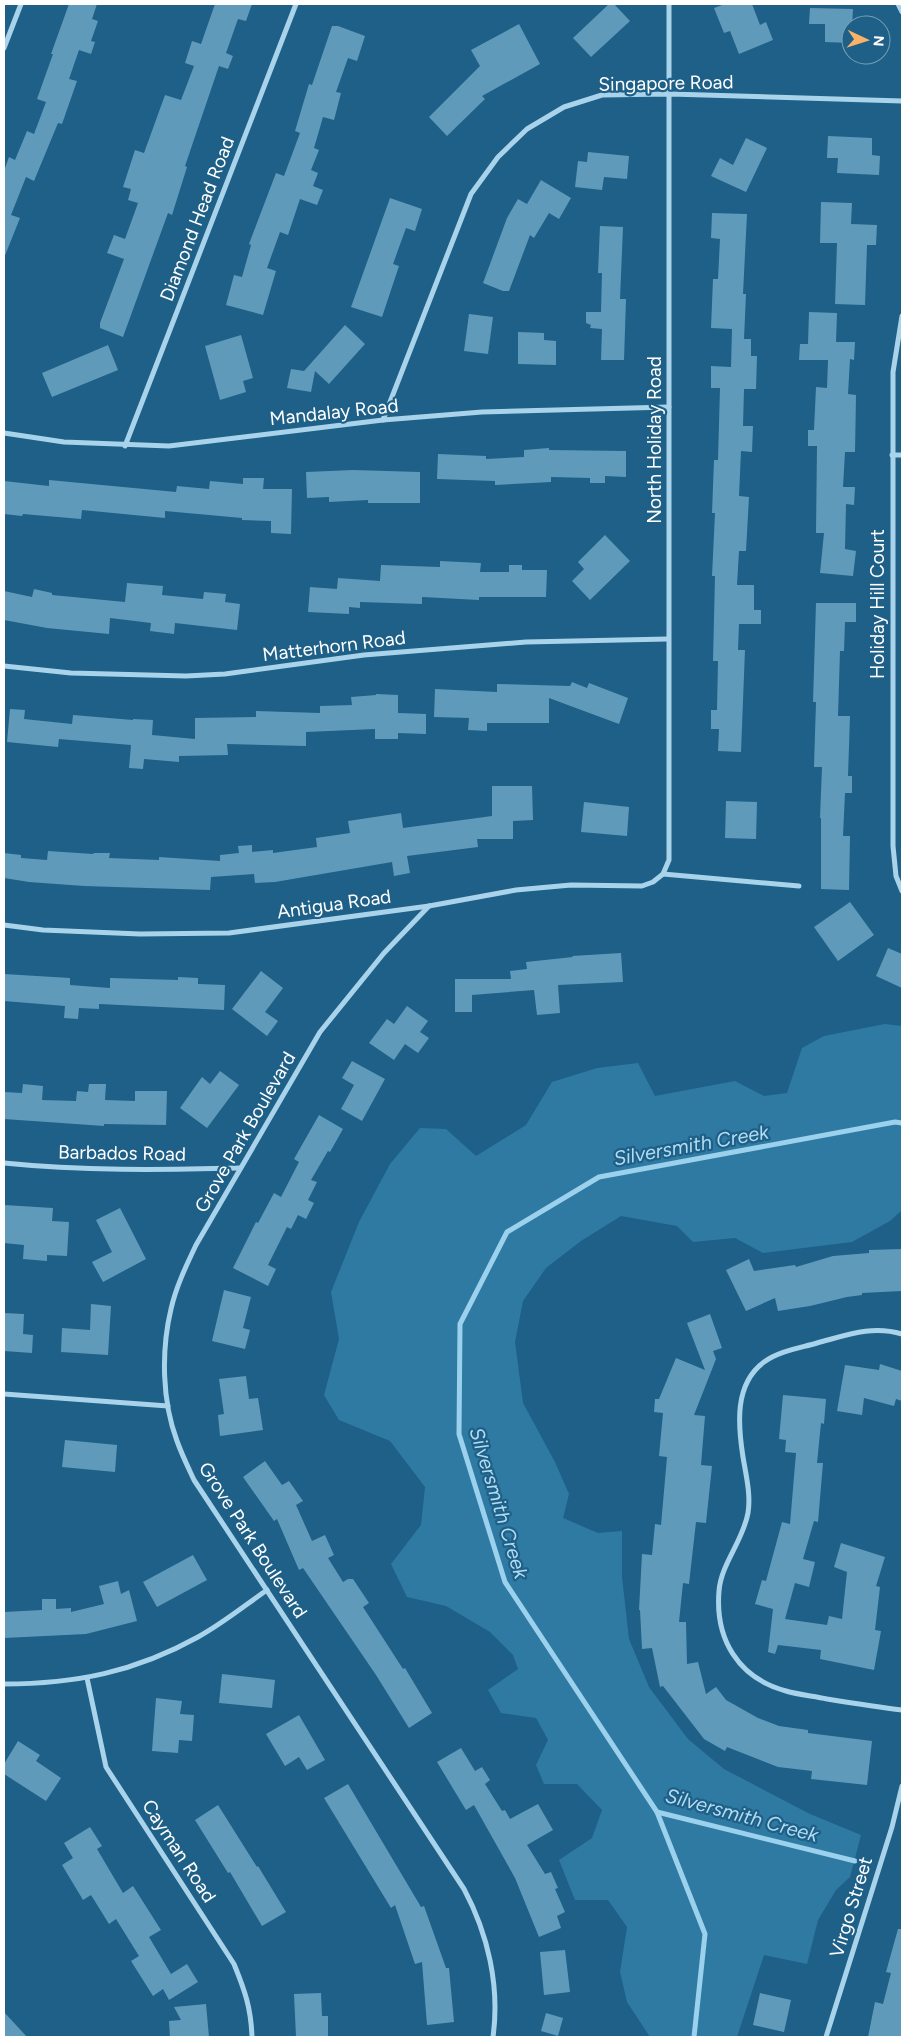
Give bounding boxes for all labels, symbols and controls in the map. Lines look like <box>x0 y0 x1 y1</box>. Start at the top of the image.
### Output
north arrow <box>841 15 891 65</box>
text: N <box>870 35 887 47</box>
street label: Singapore Road <box>598 70 734 96</box>
street label: Diamond Head Road <box>155 133 239 305</box>
street label: North Holiday Road <box>643 356 666 524</box>
street label: Mandalay Road <box>268 394 400 430</box>
street label: Holiday Hill Court <box>866 529 889 679</box>
street label: Matterhorn Road <box>261 626 407 666</box>
street label: Antigua Road <box>275 885 393 923</box>
street label: Grove Park Boulevard <box>190 1048 300 1216</box>
water label: Silversmith Creek <box>612 1119 772 1170</box>
street label: Barbados Road <box>58 1140 186 1166</box>
water label: Silversmith Creek <box>465 1424 534 1583</box>
street label: Grove Park Boulevard <box>194 1458 312 1622</box>
water label: Silversmith Creek <box>663 1783 822 1847</box>
street label: Cayman Road <box>137 1795 221 1907</box>
street label: Virgo Street <box>825 1854 877 1960</box>

